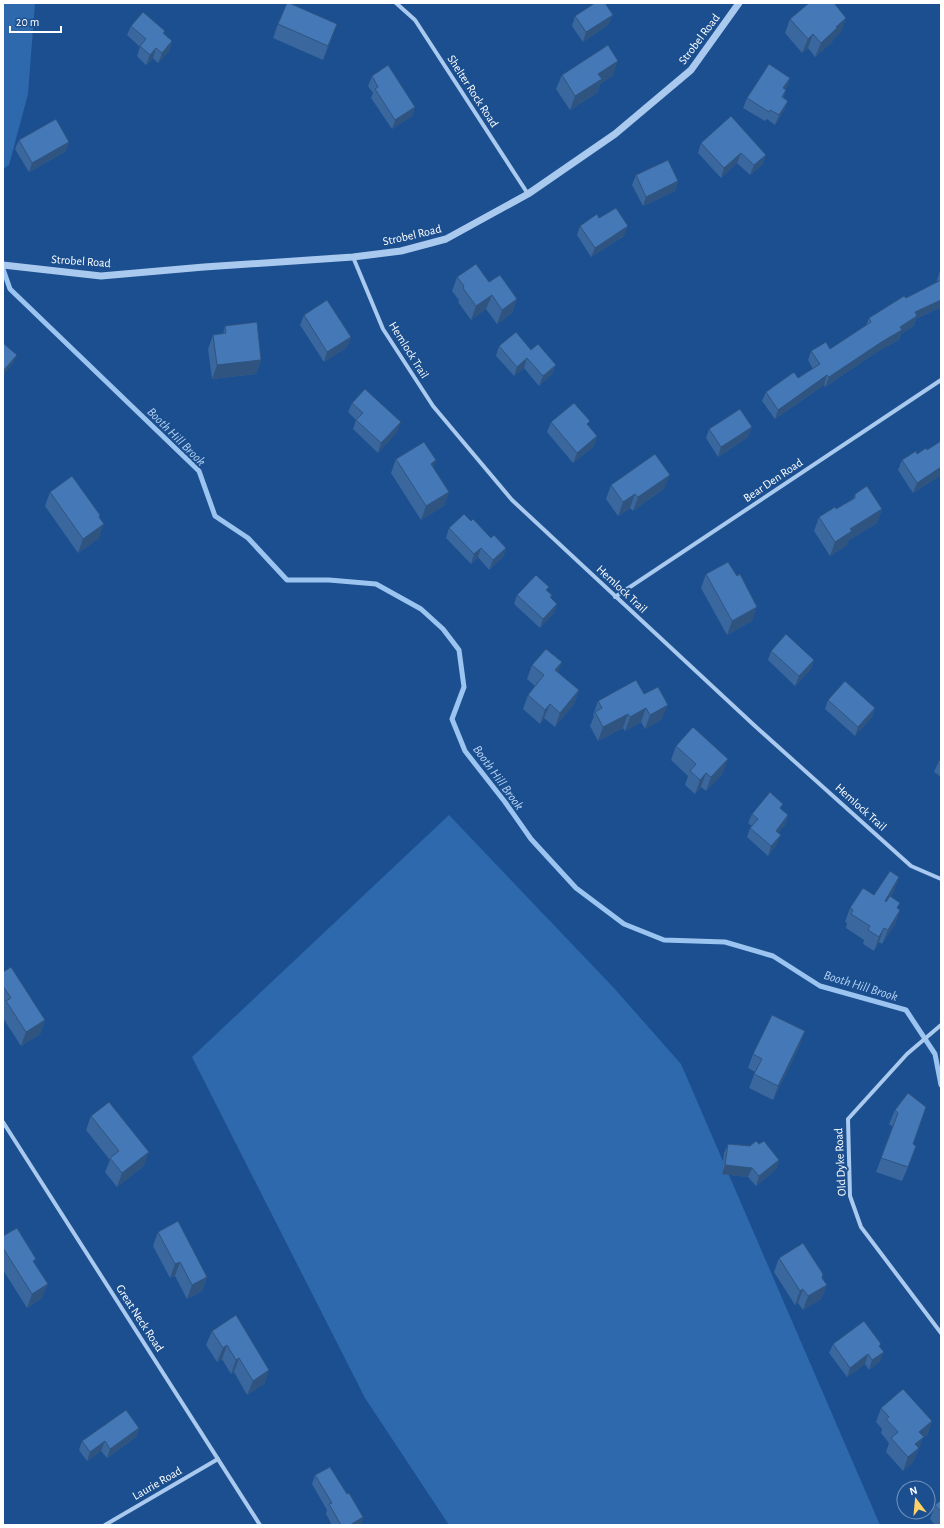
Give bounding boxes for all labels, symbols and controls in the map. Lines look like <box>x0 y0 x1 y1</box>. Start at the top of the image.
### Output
scale bar <box>10 8 61 34</box>
street label: Strobel Road <box>676 12 722 66</box>
text: 20 m <box>16 16 39 28</box>
street label: Shelter Rock Road <box>445 53 501 129</box>
street label: Strobel Road <box>382 222 442 248</box>
street label: Strobel Road <box>51 253 111 269</box>
street label: Hemlock Trail <box>387 320 431 380</box>
water label: Booth Hill Brook <box>144 405 208 469</box>
street label: Bear Den Road <box>741 456 805 504</box>
street label: Hemlock Trail <box>594 563 650 615</box>
water label: Booth Hill Brook <box>470 743 526 813</box>
street label: Hemlock Trail <box>833 781 889 833</box>
water label: Booth Hill Brook <box>822 969 899 1004</box>
street label: Old Dyke Road <box>832 1128 849 1196</box>
street label: Great Neck Road <box>114 1282 166 1354</box>
street label: Laurie Road <box>130 1464 184 1502</box>
north arrow <box>896 1480 936 1520</box>
text: N <box>908 1485 919 1497</box>

